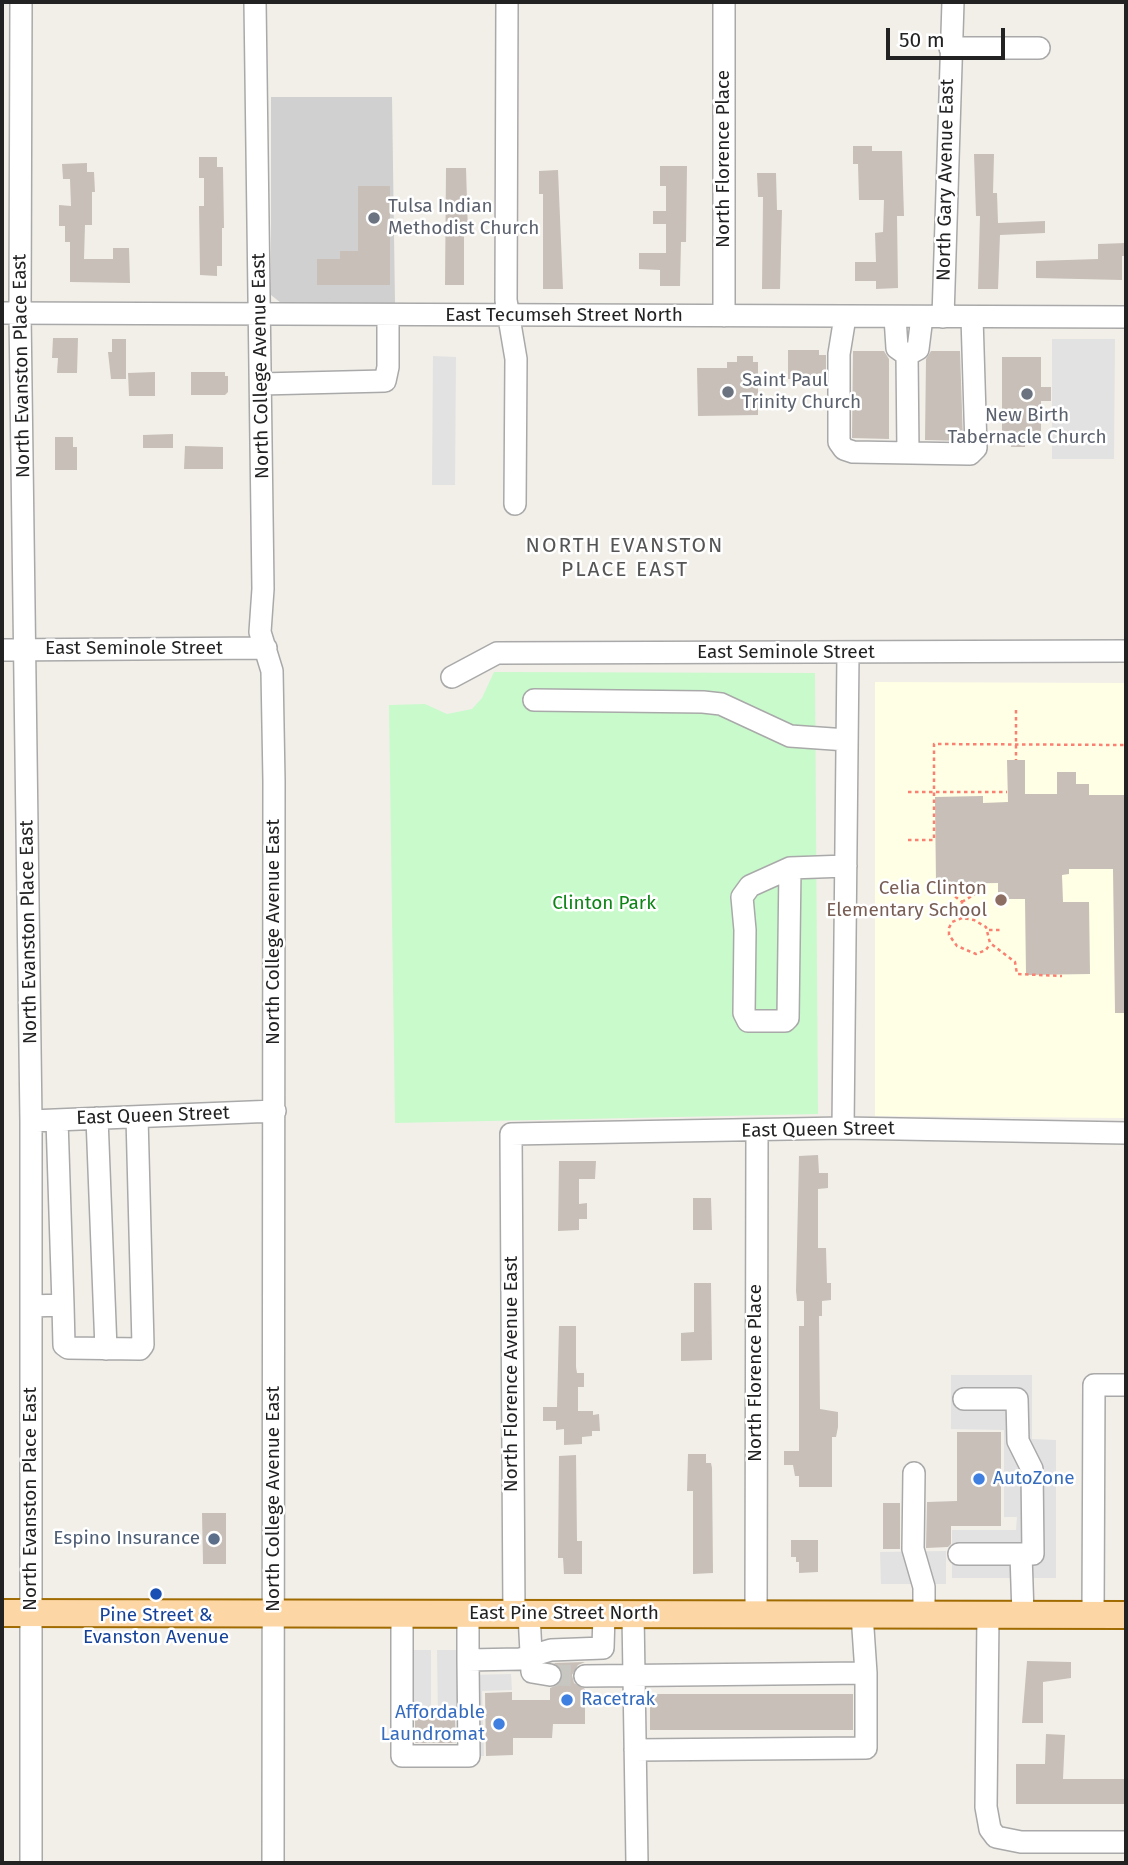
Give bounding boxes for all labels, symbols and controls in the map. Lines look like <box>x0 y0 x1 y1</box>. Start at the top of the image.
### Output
scale bar <box>890 14 1009 58</box>
text: 50 m <box>899 27 945 53</box>
street label: North Florence Place <box>713 70 735 248</box>
street label: North Gary Avenue East <box>933 79 959 281</box>
place label: Tulsa Indian Methodist Church <box>388 196 539 240</box>
marker: Tulsa Indian Methodist Church <box>366 210 382 226</box>
street label: North College Avenue East <box>248 253 274 479</box>
street label: North Evanston Place East <box>9 254 35 478</box>
street label: East Tecumseh Street North <box>445 305 683 327</box>
place label: Saint Paul Trinity Church <box>742 370 861 414</box>
marker: Saint Paul Trinity Church <box>720 384 736 400</box>
marker: New Birth Tabernacle Church <box>1019 386 1035 402</box>
place label: New Birth Tabernacle Church <box>947 405 1107 449</box>
district label: NORTH EVANSTON PLACE EAST <box>527 533 723 583</box>
street label: East Seminole Street <box>45 638 223 660</box>
street label: East Seminole Street <box>697 642 875 664</box>
street label: North College Avenue East <box>263 819 285 1045</box>
street label: North Evanston Place East <box>16 820 42 1044</box>
place label: Celia Clinton Elementary School <box>826 878 987 922</box>
marker: Celia Clinton Elementary School <box>993 892 1009 908</box>
park label: Clinton Park <box>552 893 656 915</box>
street label: East Queen Street <box>76 1102 230 1130</box>
street label: East Queen Street <box>741 1117 895 1143</box>
street label: North Florence Avenue East <box>501 1256 523 1492</box>
street label: North Florence Place <box>745 1284 767 1462</box>
street label: North College Avenue East <box>263 1386 285 1612</box>
street label: North Evanston Place East <box>20 1387 42 1611</box>
place label: AutoZone <box>993 1468 1075 1490</box>
marker: AutoZone <box>971 1471 987 1487</box>
place label: Espino Insurance <box>53 1528 200 1550</box>
marker: Espino Insurance <box>206 1531 222 1547</box>
marker: Pine Street & Evanston Avenue <box>148 1586 164 1602</box>
street label: East Pine Street North <box>469 1603 659 1625</box>
place label: Pine Street & Evanston Avenue <box>83 1605 229 1649</box>
place label: Racetrak <box>581 1689 655 1711</box>
marker: Racetrak <box>559 1692 575 1708</box>
place label: Affordable Laundromat <box>381 1702 485 1746</box>
marker: Affordable Laundromat <box>491 1716 507 1732</box>

